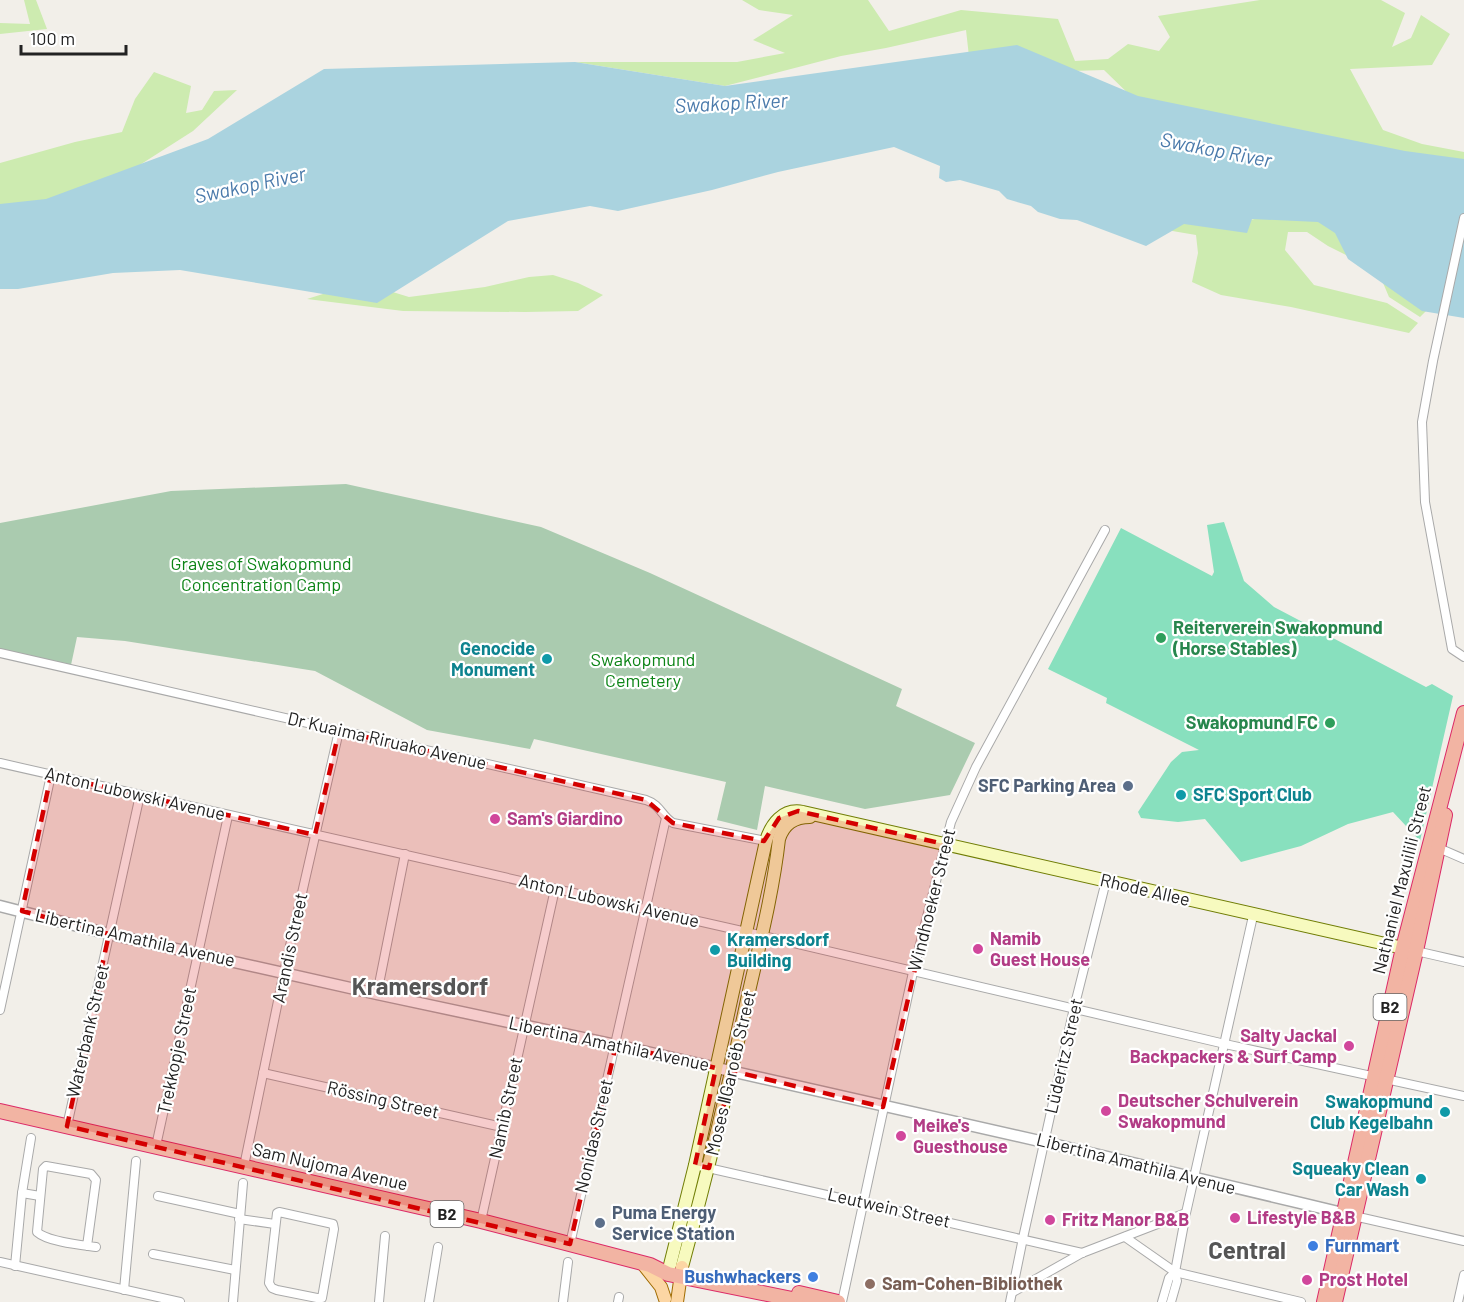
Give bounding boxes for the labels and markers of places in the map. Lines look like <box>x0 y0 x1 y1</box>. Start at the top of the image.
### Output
place label: Reiterverein Swakopmund (Horse Stables) <box>1172 616 1383 659</box>
marker: Reiterverein Swakopmund (Horse Stables) <box>1154 631 1168 645</box>
place label: Genocide Monument <box>451 637 535 680</box>
marker: Genocide Monument <box>540 652 554 666</box>
place label: Swakopmund FC <box>1186 711 1318 733</box>
marker: Swakopmund FC <box>1323 716 1337 730</box>
place label: SFC Parking Area <box>978 774 1116 796</box>
marker: SFC Parking Area <box>1121 779 1135 793</box>
place label: SFC Sport Club <box>1193 783 1312 805</box>
marker: SFC Sport Club <box>1174 788 1188 802</box>
place label: Sam's Giardino <box>507 807 623 829</box>
marker: Sam's Giardino <box>488 812 502 826</box>
place label: Namib Guest House <box>990 927 1090 970</box>
place label: Kramersdorf Building <box>727 928 829 971</box>
marker: Namib Guest House <box>971 942 985 956</box>
marker: Kramersdorf Building <box>708 943 722 957</box>
place label: Salty Jackal Backpackers & Surf Camp <box>1130 1024 1337 1067</box>
marker: Salty Jackal Backpackers & Surf Camp <box>1342 1039 1356 1053</box>
place label: Deutscher Schulverein Swakopmund <box>1118 1089 1298 1132</box>
place label: Swakopmund Club Kegelbahn <box>1310 1090 1433 1133</box>
marker: Deutscher Schulverein Swakopmund <box>1099 1104 1113 1118</box>
marker: Swakopmund Club Kegelbahn <box>1438 1105 1452 1119</box>
place label: Meike's Guesthouse <box>913 1114 1008 1157</box>
marker: Meike's Guesthouse <box>894 1129 908 1143</box>
place label: Squeaky Clean Car Wash <box>1292 1157 1409 1200</box>
marker: Squeaky Clean Car Wash <box>1414 1172 1428 1186</box>
place label: Puma Energy Service Station <box>612 1201 735 1244</box>
place label: Lifestyle B&B <box>1247 1206 1356 1228</box>
place label: Fritz Manor B&B <box>1062 1208 1189 1230</box>
marker: Lifestyle B&B <box>1228 1211 1242 1225</box>
marker: Fritz Manor B&B <box>1043 1213 1057 1227</box>
marker: Puma Energy Service Station <box>593 1216 607 1230</box>
place label: Furnmart <box>1325 1234 1400 1256</box>
marker: Furnmart <box>1306 1239 1320 1253</box>
place label: Bushwhackers <box>684 1265 801 1287</box>
place label: Prost Hotel <box>1319 1268 1408 1290</box>
marker: Bushwhackers <box>806 1270 820 1284</box>
place label: Sam-Cohen-Bibliothek <box>882 1272 1063 1294</box>
marker: Prost Hotel <box>1300 1273 1314 1287</box>
marker: Sam-Cohen-Bibliothek <box>863 1277 877 1291</box>

